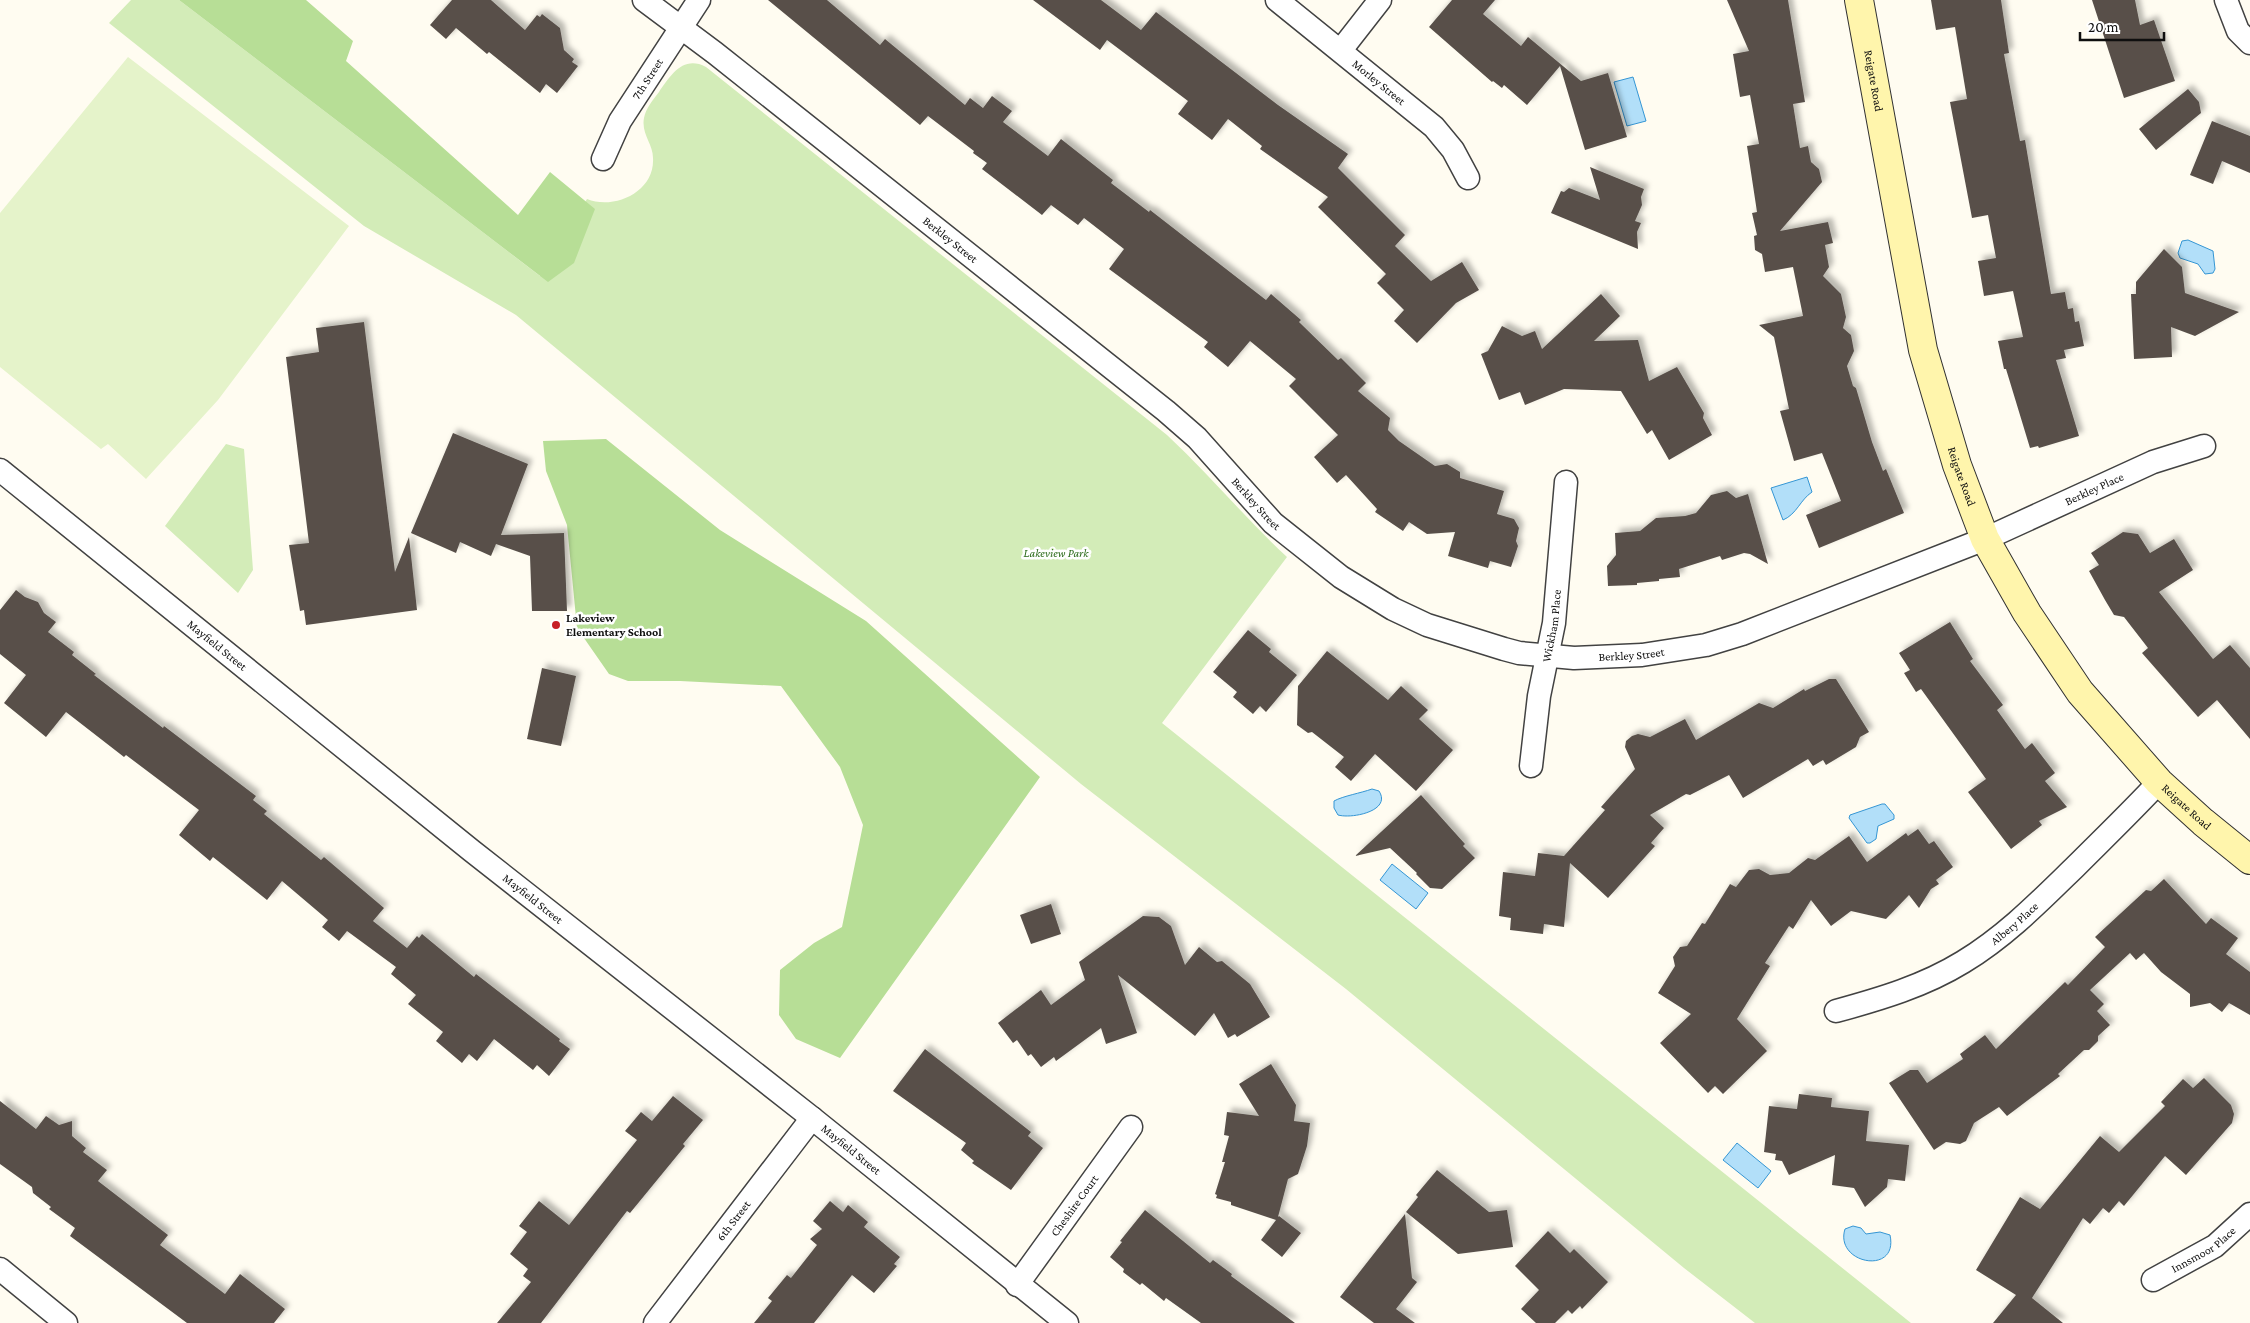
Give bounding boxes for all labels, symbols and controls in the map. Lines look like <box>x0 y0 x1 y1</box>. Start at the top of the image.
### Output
scale bar <box>2080 10 2164 42</box>
text: 20 m <box>2088 19 2119 35</box>
street label: Reigate Road <box>1861 49 1886 113</box>
street label: 7th Street <box>629 55 667 102</box>
street label: Morley Street <box>1349 57 1409 109</box>
street label: Berkley Street <box>920 214 981 266</box>
street label: Reigate Road <box>1945 445 1979 509</box>
street label: Berkley Place <box>2063 469 2126 508</box>
street label: Berkley Street <box>1229 475 1284 534</box>
park label: Lakeview Park <box>1024 546 1089 560</box>
street label: Wickham Place <box>1539 589 1564 663</box>
place label: Lakeview Elementary School <box>566 611 662 639</box>
street label: Mayfield Street <box>184 617 251 674</box>
marker: Lakeview Elementary School <box>550 619 562 631</box>
street label: Berkley Street <box>1598 644 1666 664</box>
street label: Reigate Road <box>2159 781 2215 833</box>
street label: Mayfield Street <box>500 871 567 927</box>
street label: Albery Place <box>1988 899 2041 948</box>
street label: Mayfield Street <box>818 1121 885 1178</box>
street label: Cheshire Court <box>1048 1171 1102 1239</box>
street label: 6th Street <box>714 1197 754 1243</box>
street label: Innsmoor Place <box>2169 1224 2238 1276</box>

